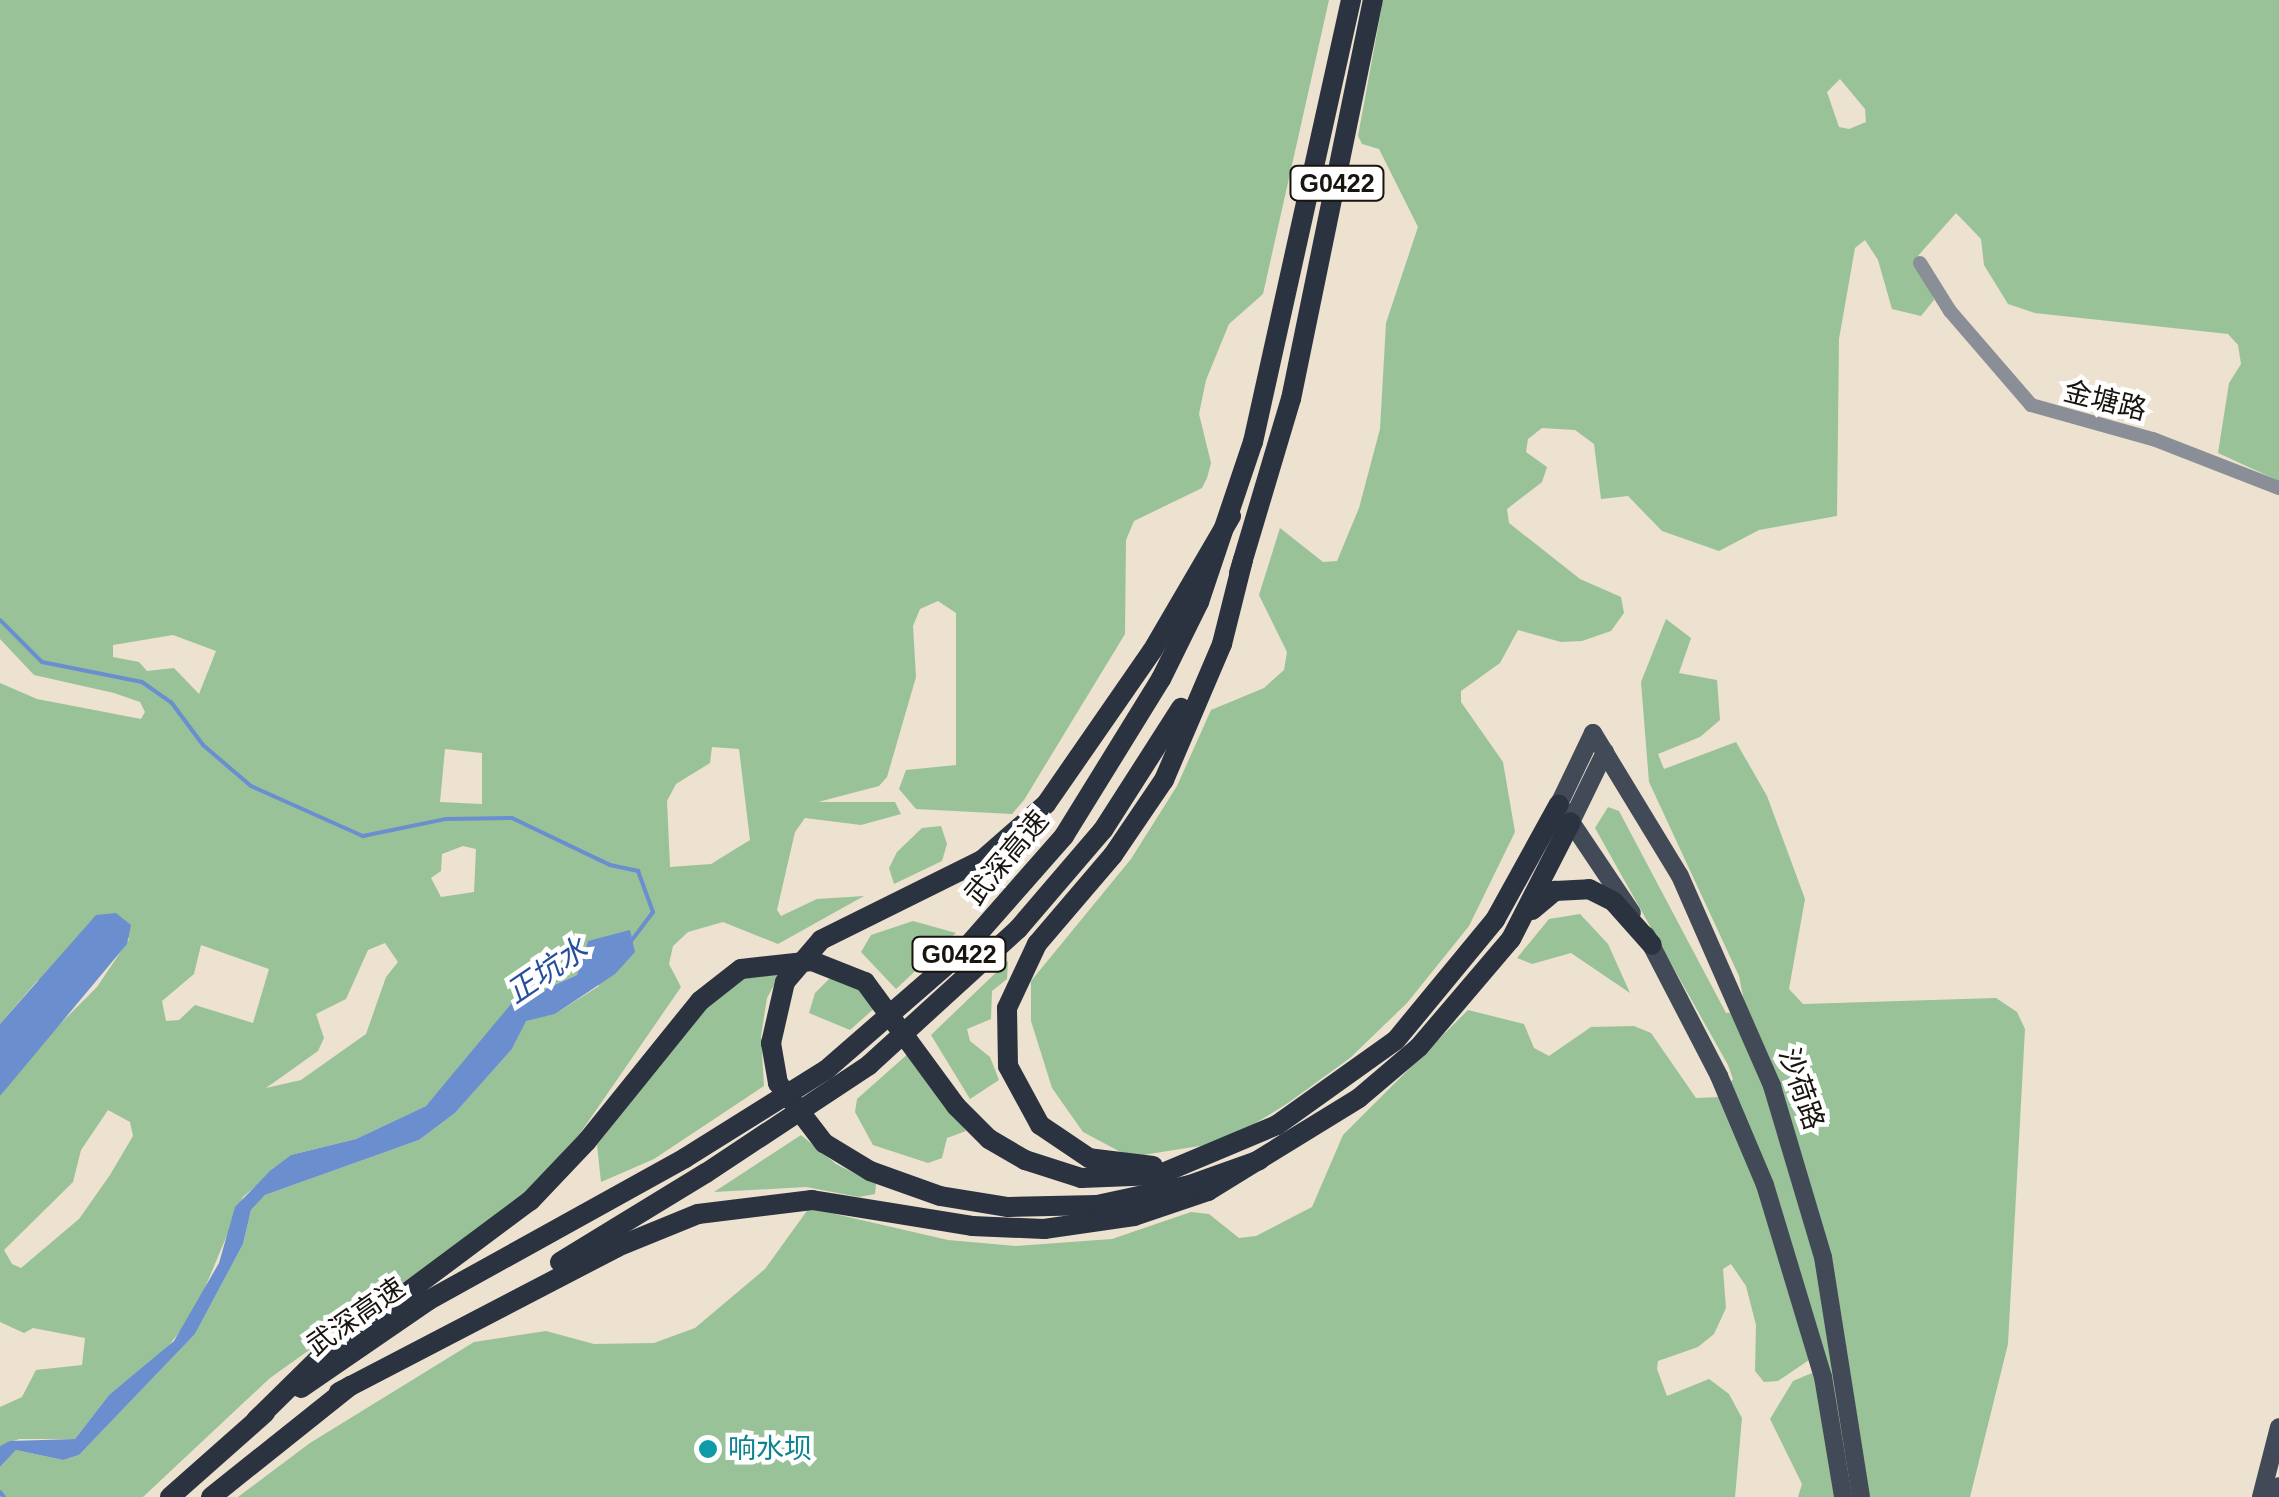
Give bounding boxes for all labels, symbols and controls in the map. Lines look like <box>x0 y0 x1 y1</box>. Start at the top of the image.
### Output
road number: G0422 <box>1287 163 1387 203</box>
street label: 金塘路 <box>2060 375 2150 427</box>
street label: 武深高速 <box>958 804 1056 912</box>
water label: 正坑水 <box>500 931 594 1011</box>
road number: G0422 <box>909 934 1009 974</box>
street label: 沙荷路 <box>1771 1044 1831 1134</box>
street label: 武深高速 <box>300 1271 412 1363</box>
place label: 响水坝 <box>728 1432 812 1466</box>
marker: 响水坝 <box>697 1438 719 1460</box>

